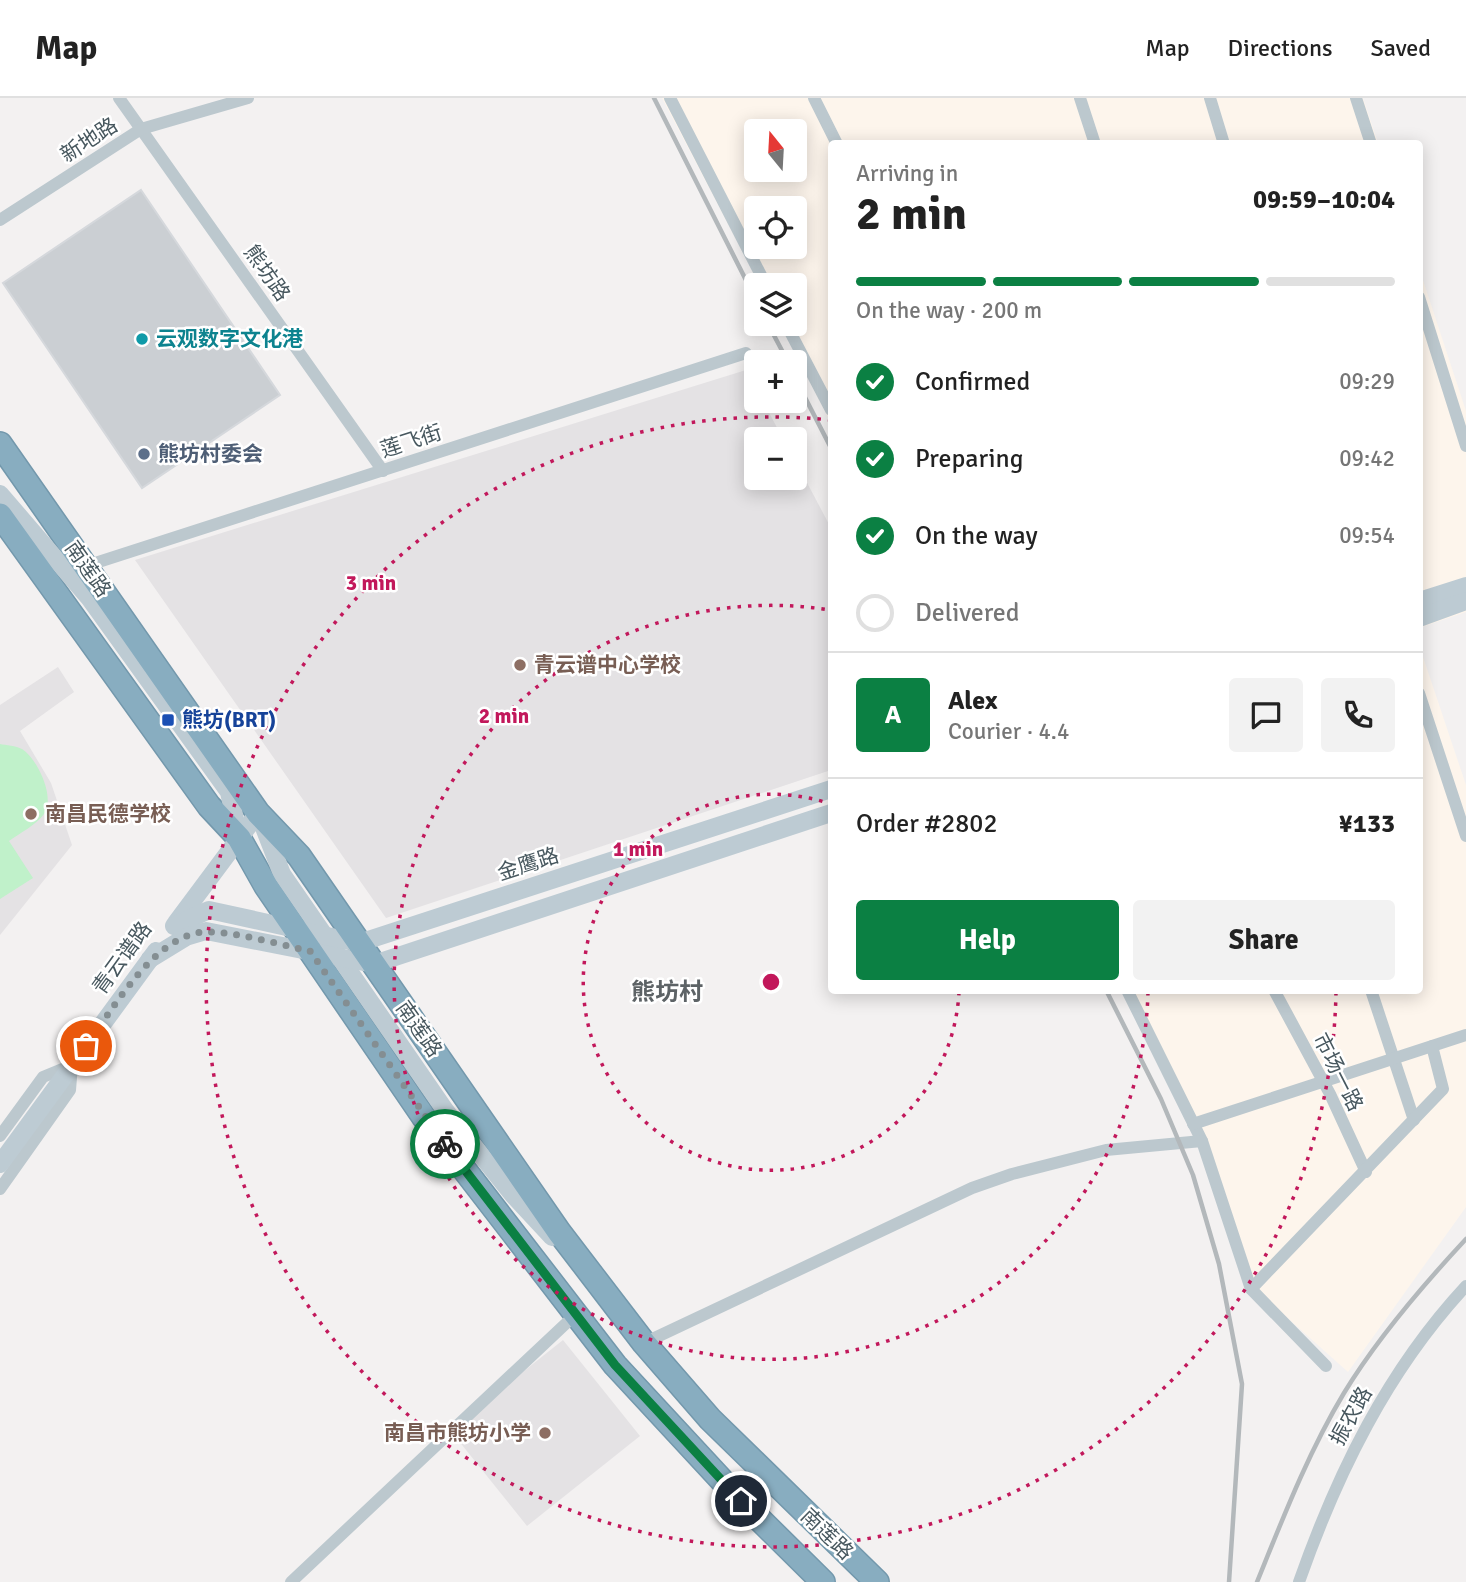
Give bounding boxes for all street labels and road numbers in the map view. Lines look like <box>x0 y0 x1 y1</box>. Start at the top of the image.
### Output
street label: 新地路 <box>56 112 122 168</box>
street label: 熊坊路 <box>238 240 296 306</box>
street label: 莲飞街 <box>377 419 445 463</box>
street label: 南莲路 <box>59 536 117 602</box>
street label: 金鹰路 <box>494 842 562 886</box>
street label: 青云谱路 <box>87 916 157 1000</box>
street label: 南莲路 <box>390 996 448 1062</box>
street label: 市场一路 <box>1307 1029 1369 1115</box>
street label: 振农路 <box>1324 1382 1378 1450</box>
street label: 南莲路 <box>795 1503 859 1565</box>

